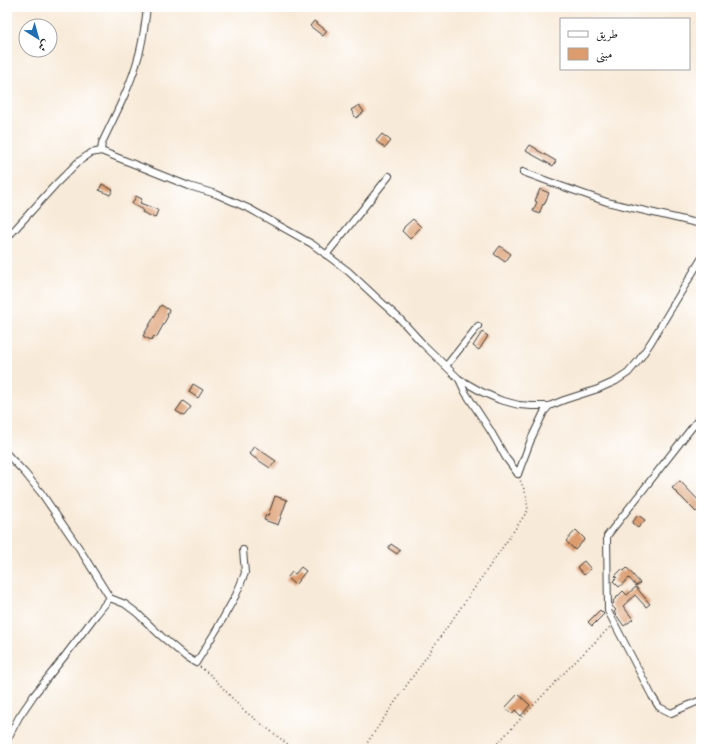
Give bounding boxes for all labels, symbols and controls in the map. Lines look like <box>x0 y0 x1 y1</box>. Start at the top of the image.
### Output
north arrow <box>18 18 58 58</box>
legend <box>560 18 690 70</box>
text: طريق <box>596 27 618 42</box>
text: ش <box>35 37 52 54</box>
text: مبنى <box>596 47 612 63</box>

